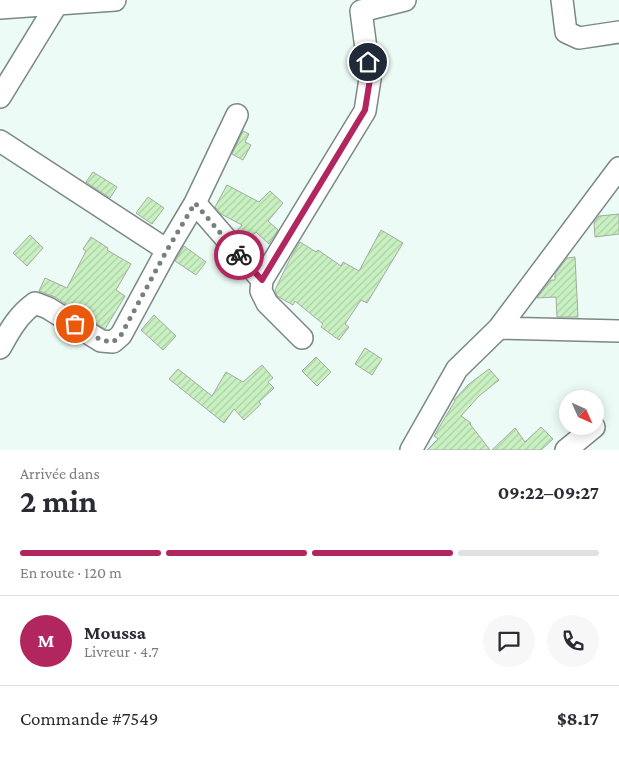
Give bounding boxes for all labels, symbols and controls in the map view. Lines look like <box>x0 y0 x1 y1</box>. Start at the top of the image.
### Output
pin <box>347 41 389 83</box>
icon: home <box>354 48 382 76</box>
courier <box>214 230 264 280</box>
icon: bike <box>225 241 253 269</box>
pin <box>54 303 96 345</box>
icon: bag <box>61 310 89 338</box>
north arrow <box>559 390 604 435</box>
map controls <box>559 390 604 435</box>
text: Arrivée dans <box>20 465 100 482</box>
text: 09:22–09:27 <box>498 482 599 503</box>
text: 2 min <box>20 483 97 519</box>
text: En route · 120 m <box>20 564 122 581</box>
button: chat <box>483 615 535 667</box>
button: phone <box>547 615 599 667</box>
text: Moussa <box>84 622 146 643</box>
text: M <box>38 630 54 651</box>
text: Livreur · 4.7 <box>84 643 159 660</box>
text: Commande #7549 <box>20 708 158 729</box>
text: $8.17 <box>557 708 599 729</box>

